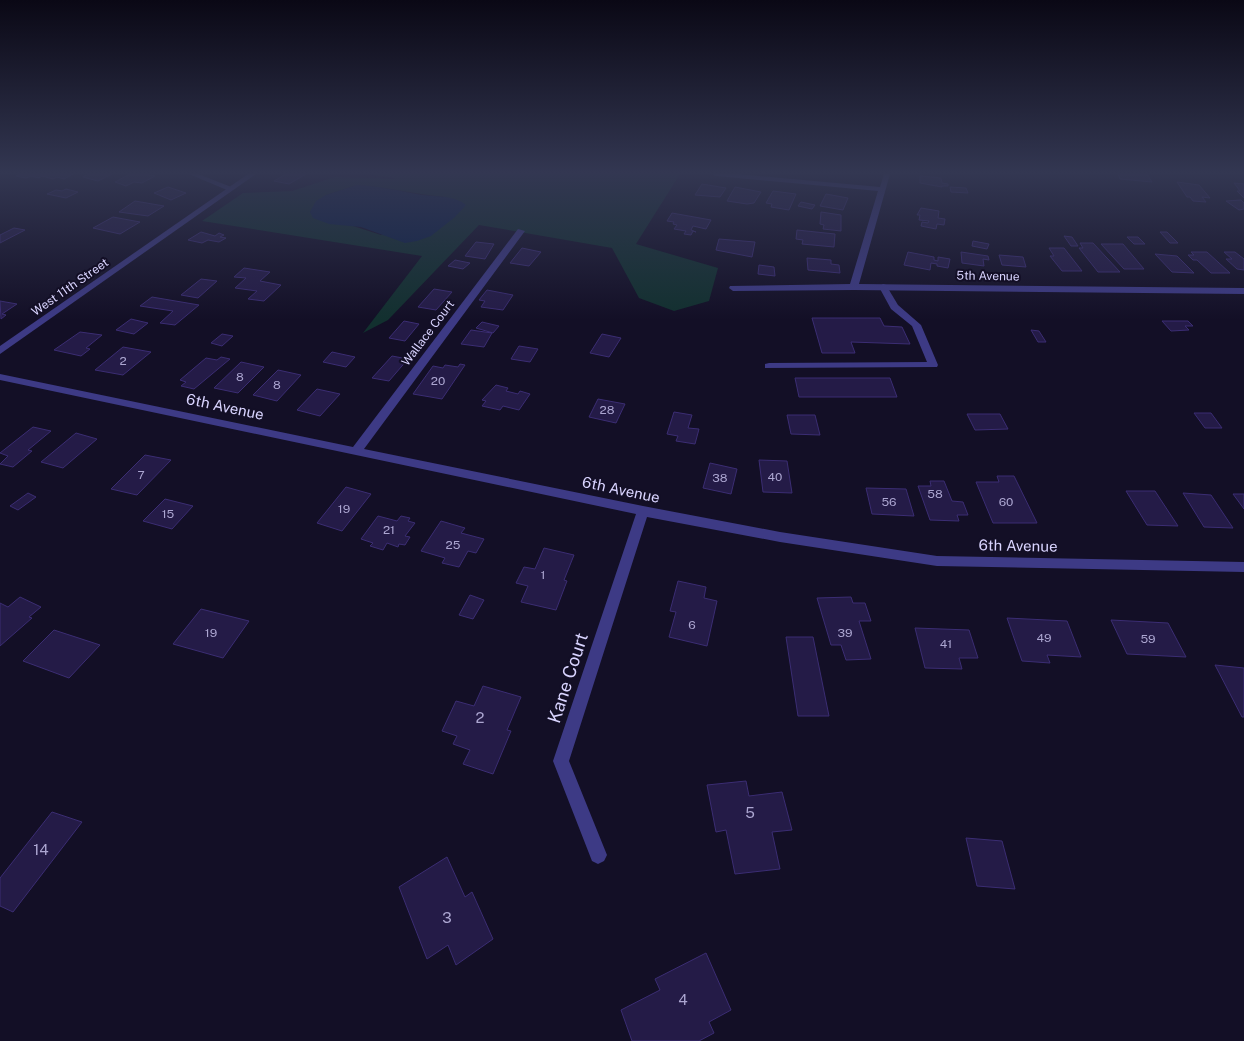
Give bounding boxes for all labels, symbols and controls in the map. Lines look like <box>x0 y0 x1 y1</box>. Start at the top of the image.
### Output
street label: West 11th Street <box>29 255 111 319</box>
street label: 5th Avenue <box>956 268 1020 284</box>
street label: Wallace Court <box>399 297 457 369</box>
house number: 2 <box>119 354 127 368</box>
house number: 8 <box>236 370 244 384</box>
house number: 20 <box>431 374 445 388</box>
house number: 8 <box>273 378 281 392</box>
street label: 6th Avenue <box>185 390 266 423</box>
house number: 28 <box>600 403 615 417</box>
house number: 7 <box>137 468 145 482</box>
house number: 40 <box>768 470 782 484</box>
house number: 38 <box>712 471 728 485</box>
street label: 6th Avenue <box>581 473 662 506</box>
house number: 58 <box>927 487 943 501</box>
house number: 56 <box>881 495 897 509</box>
house number: 60 <box>999 495 1013 509</box>
house number: 19 <box>338 502 350 516</box>
house number: 15 <box>162 507 175 521</box>
house number: 21 <box>383 523 395 537</box>
street label: 6th Avenue <box>978 536 1058 555</box>
house number: 25 <box>446 538 461 552</box>
house number: 1 <box>541 568 545 582</box>
house number: 6 <box>688 618 696 632</box>
house number: 19 <box>205 626 217 640</box>
house number: 39 <box>838 626 852 640</box>
street label: Kane Court <box>543 630 592 726</box>
house number: 49 <box>1036 631 1052 645</box>
house number: 59 <box>1140 632 1156 646</box>
house number: 41 <box>940 637 952 651</box>
house number: 2 <box>476 709 485 726</box>
house number: 5 <box>745 804 755 821</box>
house number: 14 <box>33 841 49 858</box>
house number: 3 <box>442 909 452 926</box>
house number: 4 <box>678 991 688 1008</box>

